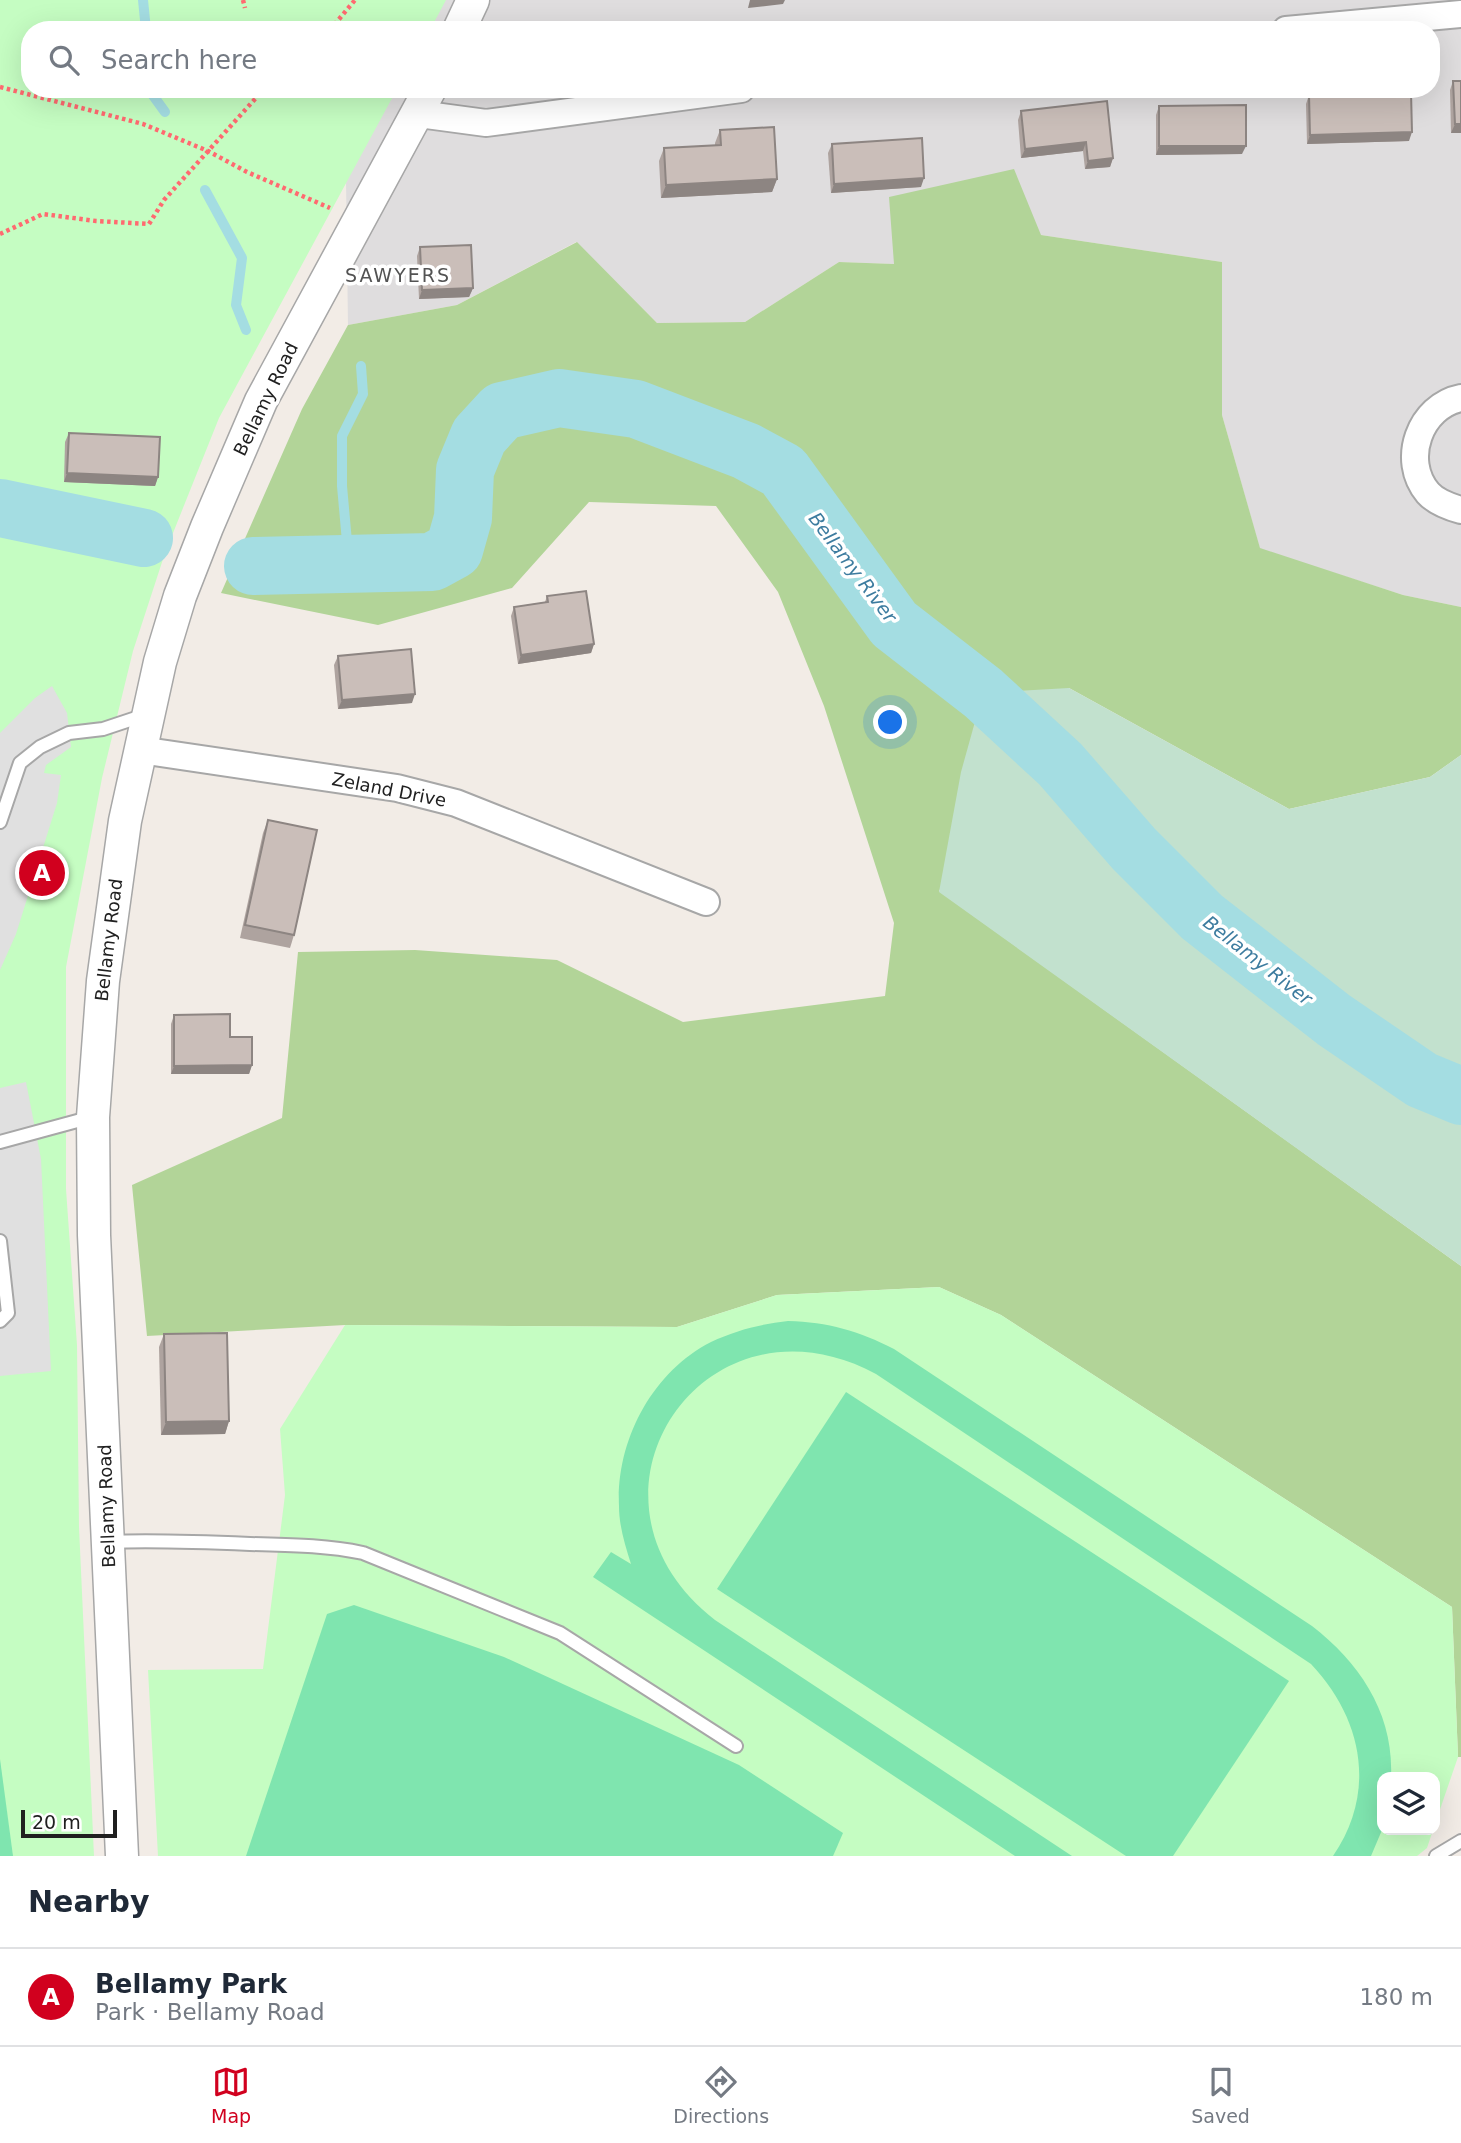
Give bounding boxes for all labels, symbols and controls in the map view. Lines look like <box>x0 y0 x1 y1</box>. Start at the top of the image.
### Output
search box <box>21 21 1440 98</box>
icon: search <box>45 41 83 79</box>
text: Search here <box>101 45 257 75</box>
district label: SAWYERS <box>345 264 451 286</box>
street label: Bellamy Road <box>229 339 302 459</box>
water label: Bellamy River <box>805 508 902 627</box>
your location <box>873 705 907 739</box>
street label: Zeland Drive <box>330 768 448 811</box>
pin: A <box>19 847 65 899</box>
street label: Bellamy Road <box>91 877 126 1003</box>
water label: Bellamy River <box>1199 911 1318 1010</box>
street label: Bellamy Road <box>94 1444 119 1568</box>
map controls <box>1377 1772 1440 1835</box>
button: layers <box>1377 1772 1440 1835</box>
scale bar <box>21 1807 117 1839</box>
text: 20 m <box>32 1811 81 1833</box>
text: Nearby <box>28 1884 150 1919</box>
text: Bellamy Park <box>95 1969 287 1999</box>
text: A <box>42 1984 60 2010</box>
text: 180 m <box>1359 1984 1433 2010</box>
text: Park · Bellamy Road <box>95 1999 324 2025</box>
tab: Map <box>211 2063 251 2127</box>
tab: Directions <box>673 2063 769 2127</box>
tab: Saved <box>1191 2063 1250 2127</box>

